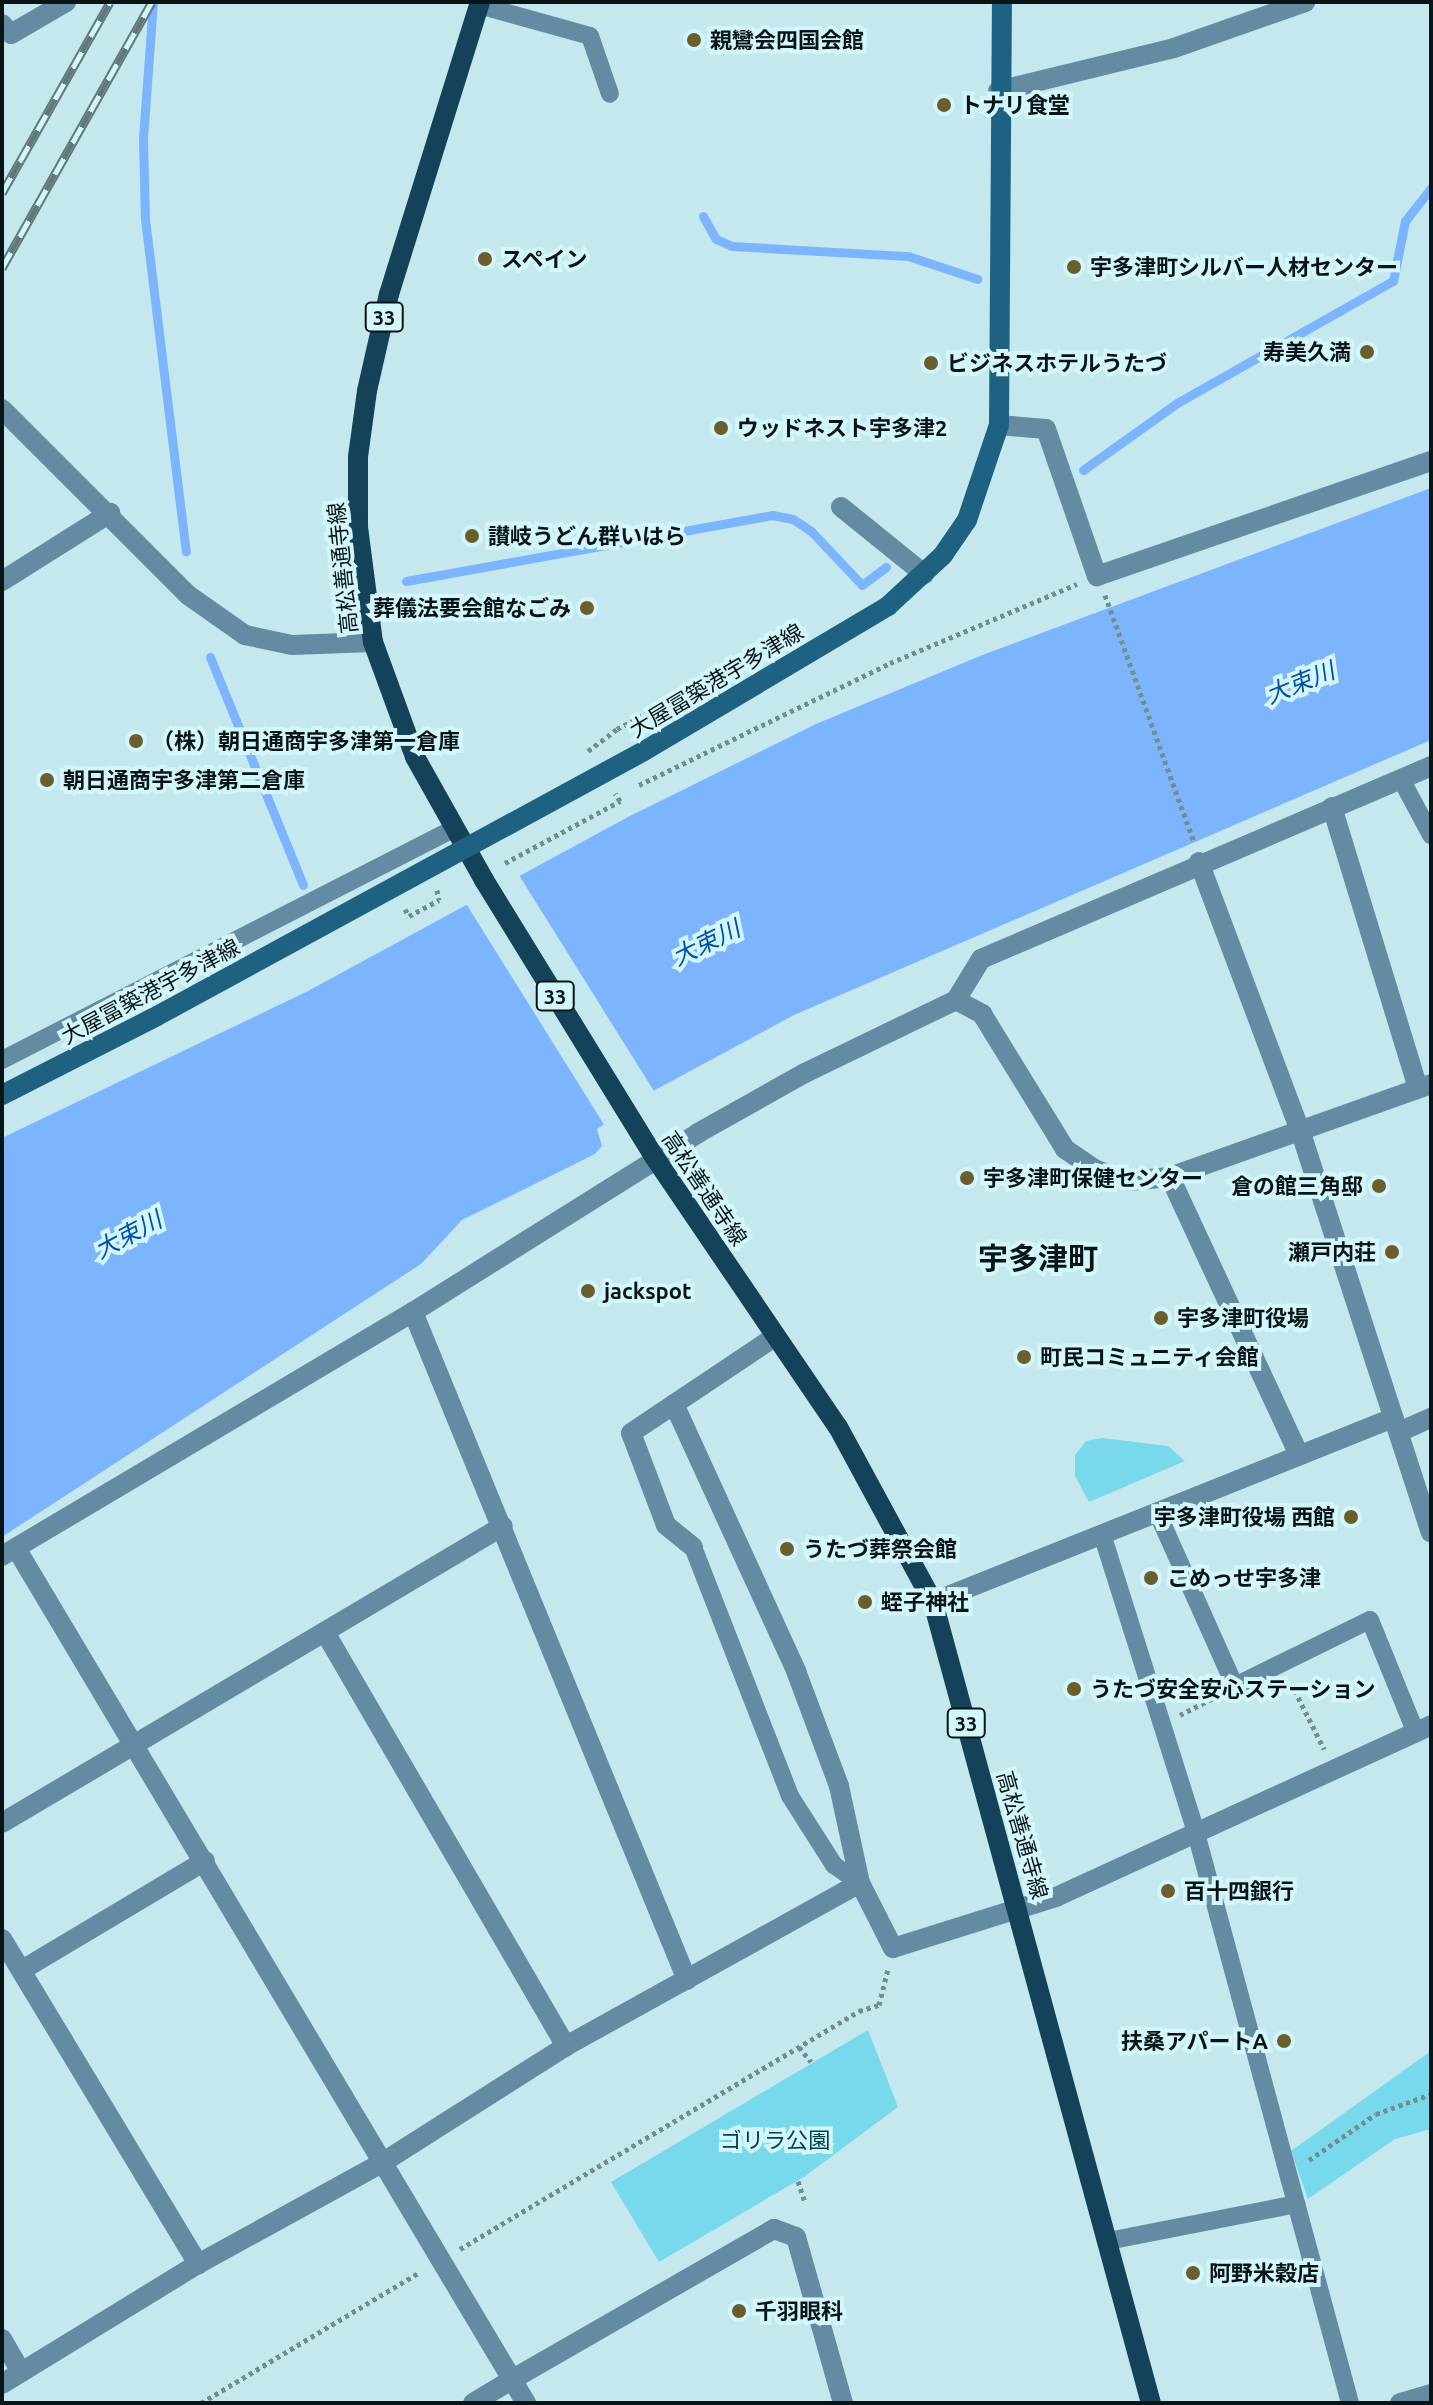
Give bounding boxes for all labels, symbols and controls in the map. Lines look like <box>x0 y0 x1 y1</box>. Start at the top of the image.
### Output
place label: 親鸞会四国会館 <box>710 27 864 53</box>
marker: 親鸞会四国会館 <box>685 31 703 49</box>
place label: トナリ食堂 <box>960 92 1070 118</box>
marker: トナリ食堂 <box>935 96 953 114</box>
place label: スペイン <box>501 246 589 272</box>
marker: スペイン <box>476 250 494 268</box>
place label: 宇多津町シルバー人材センター <box>1090 254 1398 280</box>
marker: 宇多津町シルバー人材センター <box>1065 258 1083 276</box>
road number: 33 <box>364 301 404 333</box>
place label: 寿美久満 <box>1263 339 1351 365</box>
marker: 寿美久満 <box>1358 343 1376 361</box>
place label: ビジネスホテルうたづ <box>947 350 1167 376</box>
marker: ビジネスホテルうたづ <box>922 354 940 372</box>
place label: ウッドネスト宇多津2 <box>737 415 947 441</box>
marker: ウッドネスト宇多津2 <box>712 419 730 437</box>
street label: 高松善通寺線 <box>322 501 362 635</box>
place label: 讃岐うどん群いはら <box>488 523 686 549</box>
marker: 讃岐うどん群いはら <box>463 527 481 545</box>
place label: 葬儀法要会館なごみ <box>373 595 571 621</box>
marker: 葬儀法要会館なごみ <box>578 599 596 617</box>
street label: 大屋冨築港宇多津線 <box>624 618 808 742</box>
water label: 大束川 <box>1261 656 1339 710</box>
place label: （株）朝日通商宇多津第一倉庫 <box>152 728 460 754</box>
marker: （株）朝日通商宇多津第一倉庫 <box>127 732 145 750</box>
place label: 朝日通商宇多津第二倉庫 <box>63 767 305 793</box>
marker: 朝日通商宇多津第二倉庫 <box>38 771 56 789</box>
water label: 大束川 <box>667 914 745 972</box>
street label: 大屋冨築港宇多津線 <box>56 933 244 1049</box>
road number: 33 <box>535 980 575 1012</box>
street label: 高松善通寺線 <box>657 1126 753 1250</box>
place label: 宇多津町保健センター <box>983 1165 1203 1191</box>
marker: 宇多津町保健センター <box>958 1169 976 1187</box>
place label: 倉の館三角邸 <box>1231 1173 1363 1199</box>
marker: 倉の館三角邸 <box>1370 1177 1388 1195</box>
water label: 大束川 <box>89 1205 167 1265</box>
place label: 瀬戸内荘 <box>1288 1239 1376 1265</box>
district label: 宇多津町 <box>978 1240 1098 1276</box>
marker: 瀬戸内荘 <box>1383 1243 1401 1261</box>
place label: jackspot <box>604 1278 691 1304</box>
marker: jackspot <box>579 1282 597 1300</box>
place label: 宇多津町役場 <box>1177 1305 1309 1331</box>
marker: 宇多津町役場 <box>1152 1309 1170 1327</box>
place label: 町民コミュニティ会館 <box>1040 1344 1260 1370</box>
marker: 町民コミュニティ会館 <box>1015 1348 1033 1366</box>
place label: 宇多津町役場 西館 <box>1154 1504 1335 1530</box>
marker: 宇多津町役場 西館 <box>1342 1508 1360 1526</box>
place label: うたづ葬祭会館 <box>803 1536 957 1562</box>
marker: うたづ葬祭会館 <box>778 1540 796 1558</box>
place label: こめっせ宇多津 <box>1167 1565 1321 1591</box>
marker: こめっせ宇多津 <box>1142 1569 1160 1587</box>
place label: 蛭子神社 <box>881 1589 969 1615</box>
marker: 蛭子神社 <box>856 1593 874 1611</box>
place label: うたづ安全安心ステーション <box>1090 1676 1376 1702</box>
marker: うたづ安全安心ステーション <box>1065 1680 1083 1698</box>
road number: 33 <box>946 1707 986 1739</box>
street label: 高松善通寺線 <box>992 1768 1054 1902</box>
place label: 百十四銀行 <box>1184 1878 1294 1904</box>
marker: 百十四銀行 <box>1159 1882 1177 1900</box>
place label: 扶桑アパートA <box>1121 2028 1268 2054</box>
marker: 扶桑アパートA <box>1275 2032 1293 2050</box>
park label: ゴリラ公園 <box>720 2127 830 2153</box>
place label: 阿野米穀店 <box>1209 2260 1319 2286</box>
marker: 阿野米穀店 <box>1184 2264 1202 2282</box>
place label: 千羽眼科 <box>755 2298 843 2324</box>
marker: 千羽眼科 <box>730 2302 748 2320</box>

